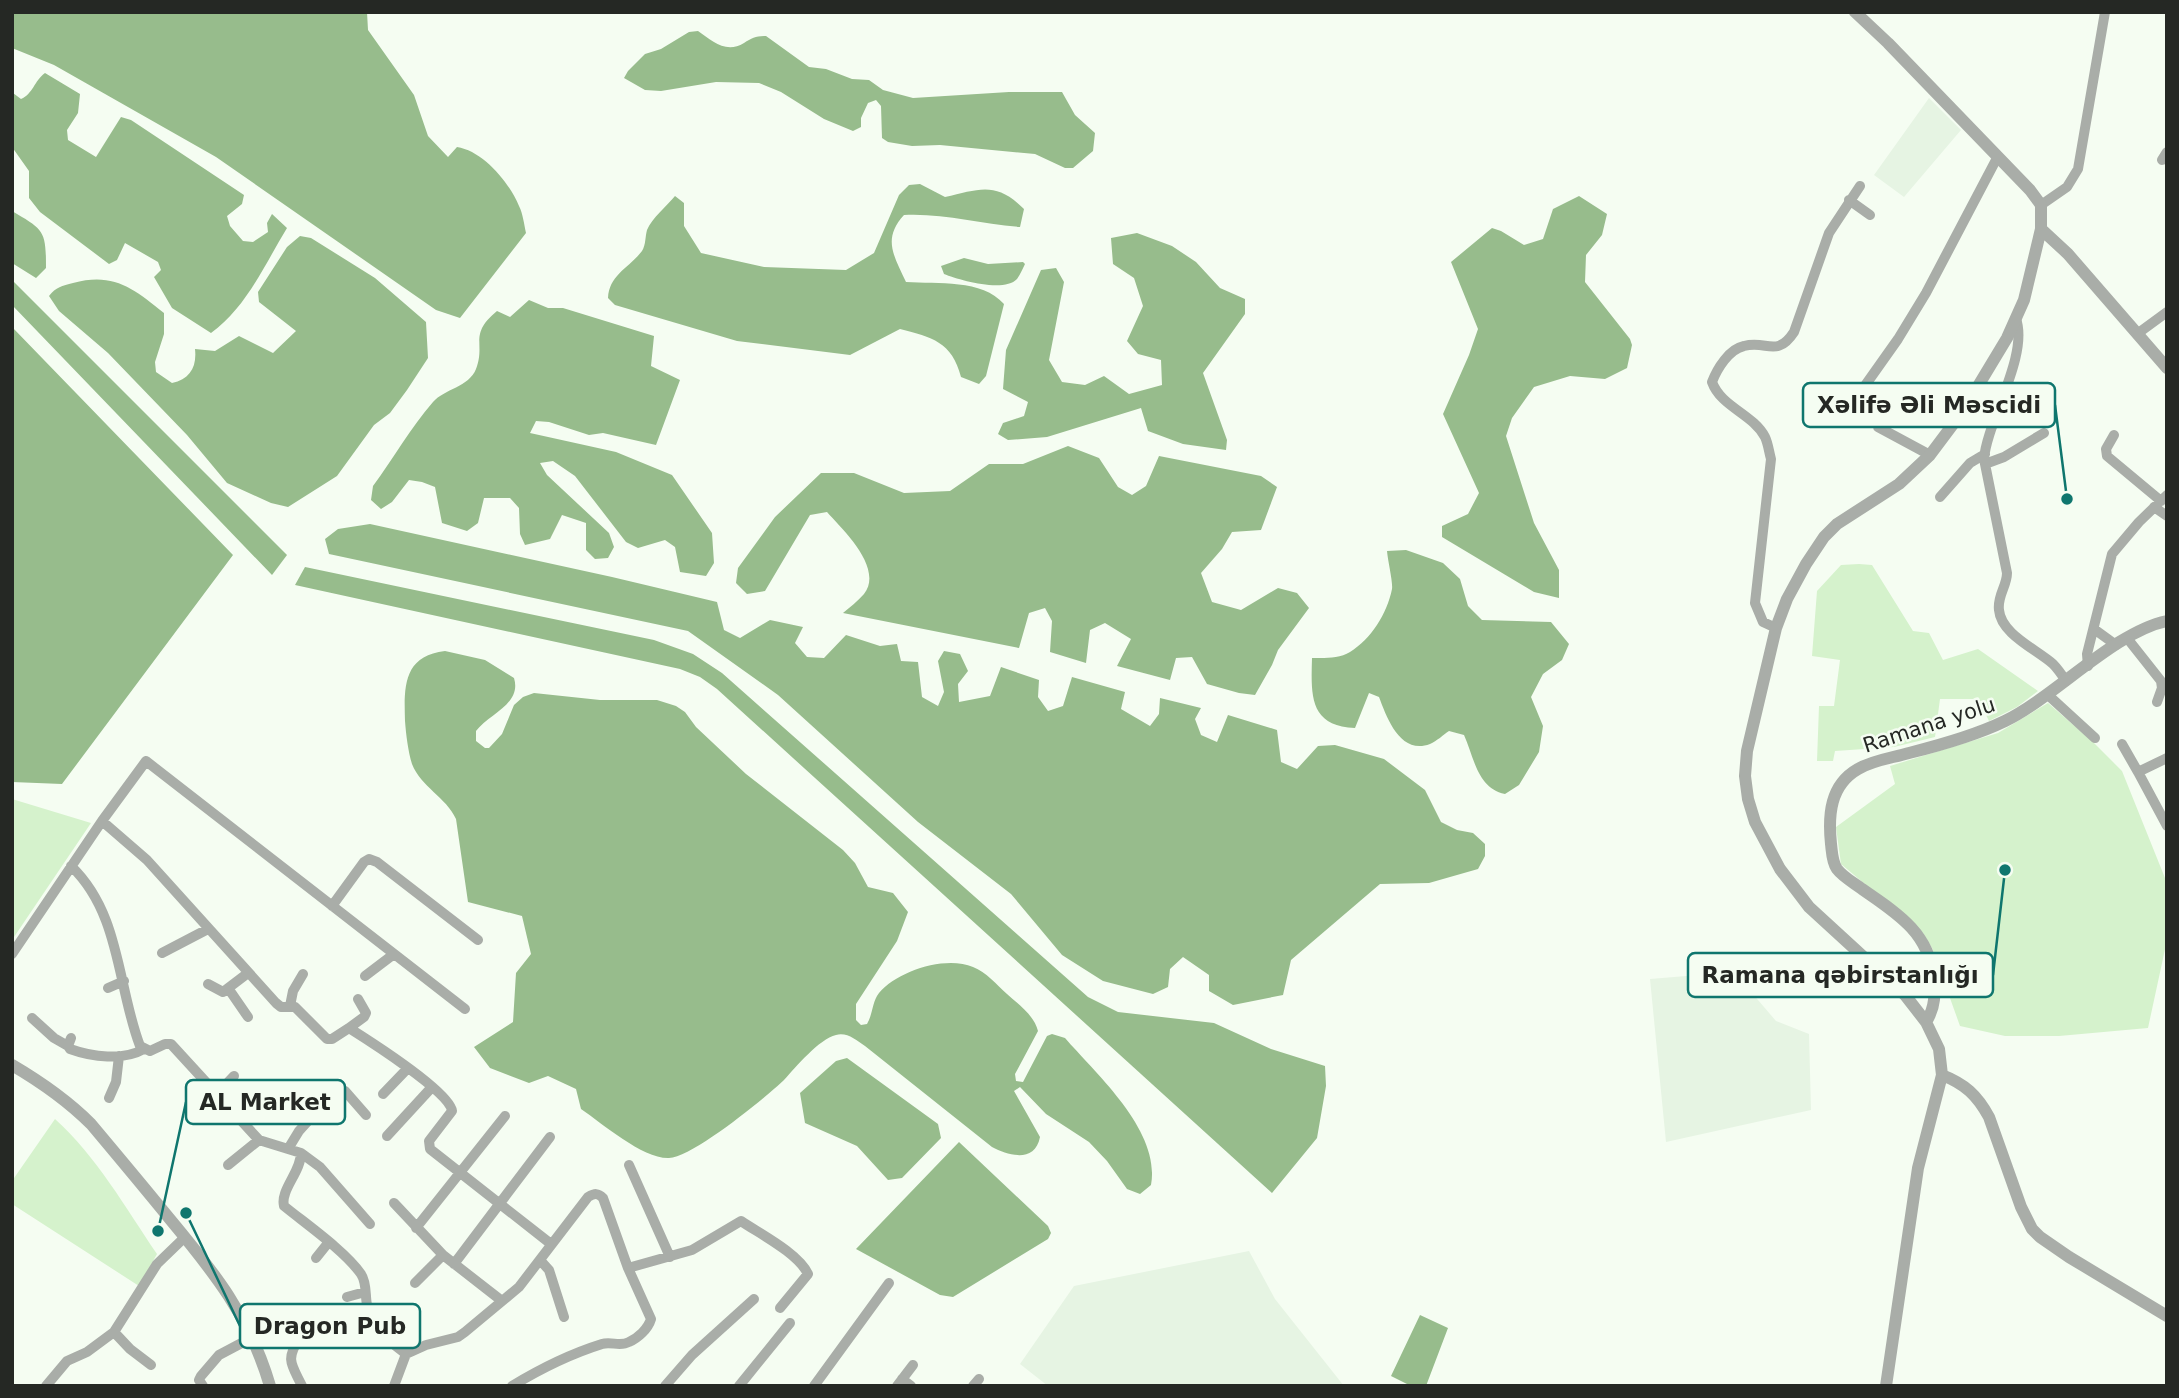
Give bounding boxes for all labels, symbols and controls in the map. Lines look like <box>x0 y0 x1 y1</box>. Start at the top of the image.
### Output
callout: Xəlifə Əli Məscidi <box>1803 383 2055 427</box>
text: Xəlifə Əli Məscidi <box>1817 392 2041 418</box>
street label: Ramana yolu <box>1860 692 1998 758</box>
callout: Ramana qəbirstanlığı <box>1688 953 1993 997</box>
text: Ramana qəbirstanlığı <box>1701 962 1979 988</box>
callout: AL Market <box>186 1080 345 1124</box>
text: AL Market <box>199 1089 331 1115</box>
callout: Dragon Pub <box>240 1304 420 1348</box>
text: Dragon Pub <box>254 1313 406 1339</box>

